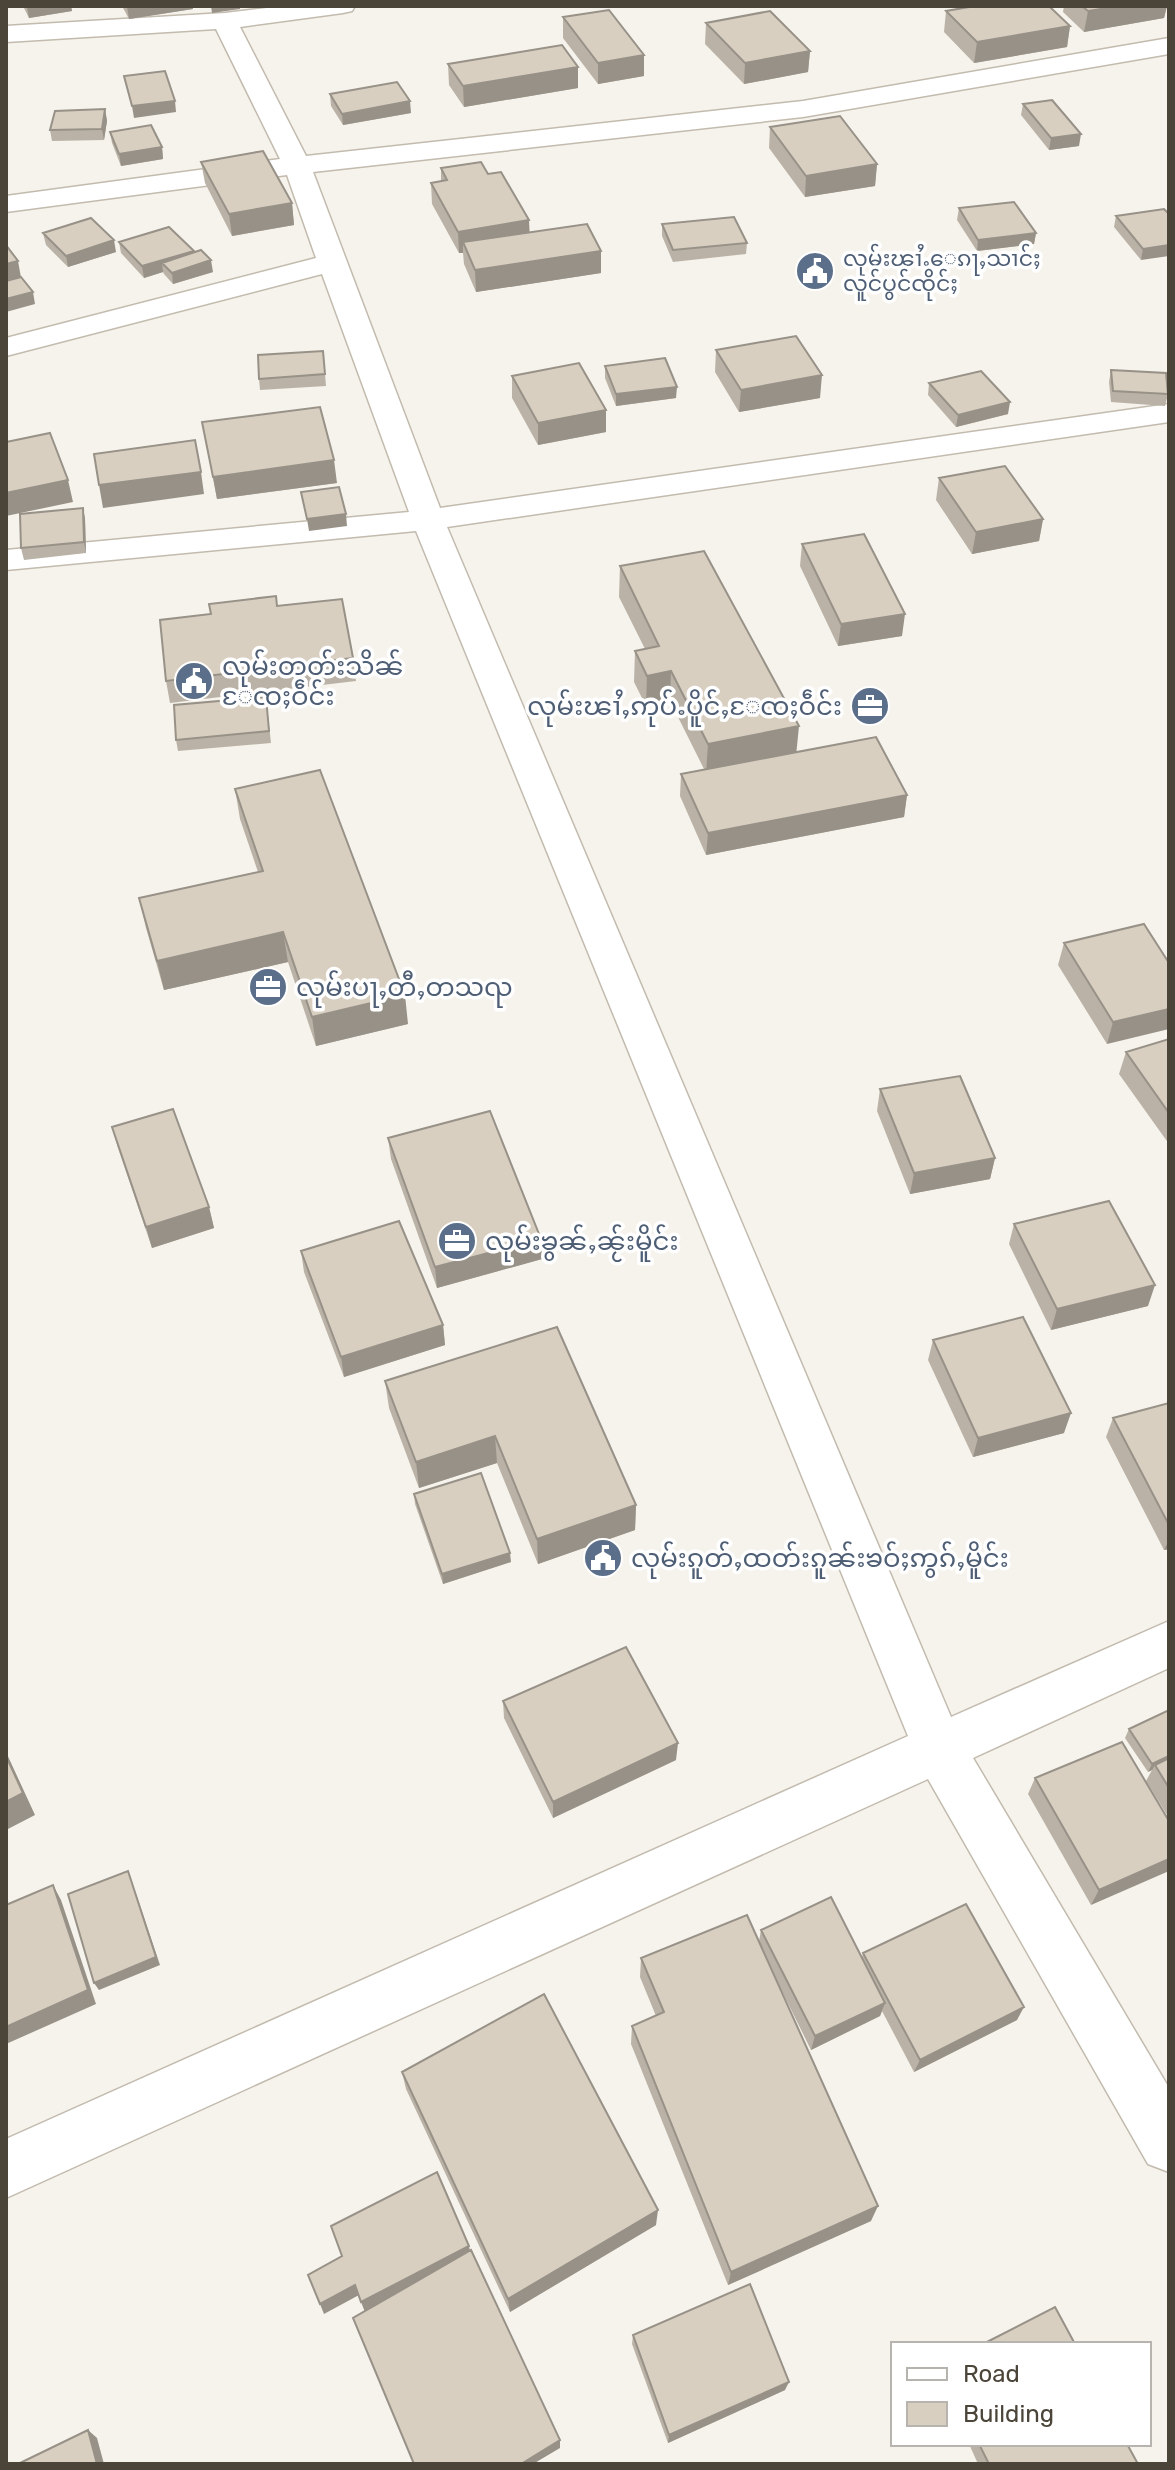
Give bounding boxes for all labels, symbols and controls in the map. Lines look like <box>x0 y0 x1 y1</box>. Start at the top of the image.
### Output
place label: လုမ်းၽၢႆႇေၵႃႇသၢင်ႈ လူင်ပွင်ၸိုင်ႈ <box>843 243 1041 301</box>
public building icon: လုမ်းၽၢႆႇေၵႃႇသၢင်ႈ လူင်ပွင်ၸိုင်ႈ <box>794 250 836 292</box>
place label: လုမ်းတတ်းသိၼ် ႄၸႈဝဵင်း <box>222 649 404 712</box>
public building icon: လုမ်းတတ်းသိၼ် ႄၸႈဝဵင်း <box>173 660 215 702</box>
office icon: လုမ်းၽၢႆႇဢုပ်ႉပိူင်ႇႄၸႈဝဵင်း <box>849 685 891 727</box>
place label: လုမ်းၽၢႆႇဢုပ်ႉပိူင်ႇႄၸႈဝဵင်း <box>527 689 842 727</box>
office icon: လုမ်းပႃႇတီႇတသၺ <box>247 966 289 1008</box>
place label: လုမ်းပႃႇတီႇတသၺ <box>296 970 513 1008</box>
office icon: လုမ်းၶွၼ်ႇၼႂ်းမိူင်း <box>436 1220 478 1262</box>
place label: လုမ်းၶွၼ်ႇၼႂ်းမိူင်း <box>485 1224 679 1262</box>
public building icon: လုမ်းၵူတ်ႇထတ်းၵူၼ်းၶဝ်ႈဢွၵ်ႇမိူင်း <box>582 1537 624 1579</box>
place label: လုမ်းၵူတ်ႇထတ်းၵူၼ်းၶဝ်ႈဢွၵ်ႇမိူင်း <box>631 1541 1009 1579</box>
legend <box>891 2342 1151 2446</box>
text: Road <box>963 2360 1020 2388</box>
text: Building <box>963 2400 1054 2428</box>

